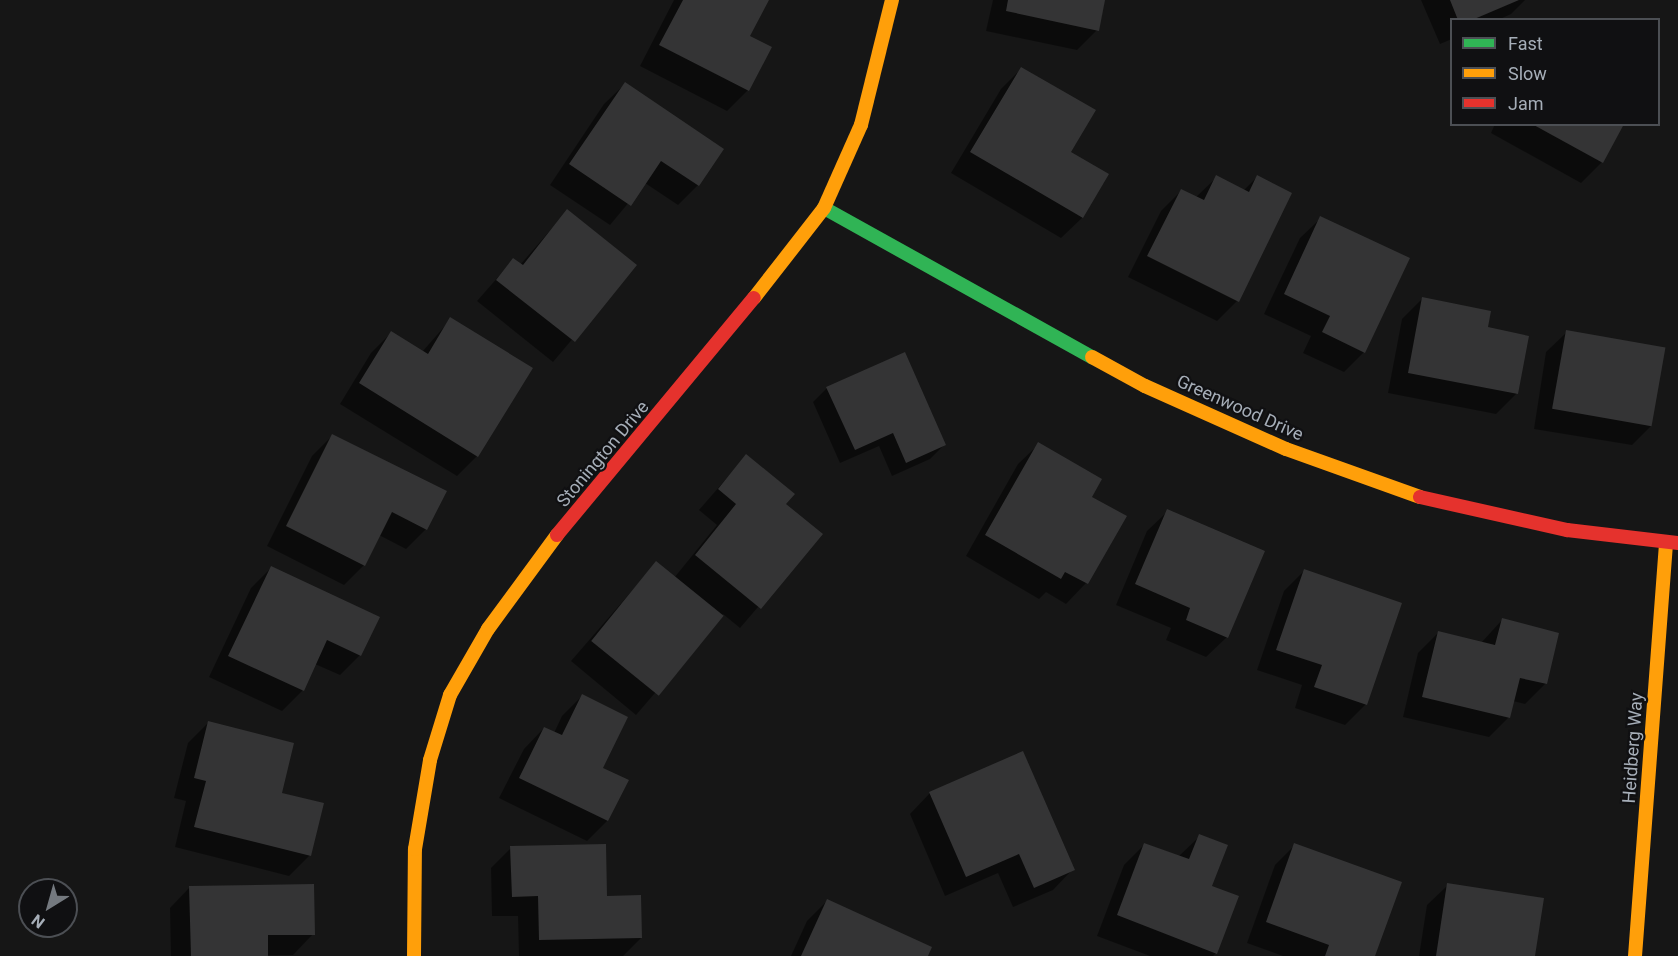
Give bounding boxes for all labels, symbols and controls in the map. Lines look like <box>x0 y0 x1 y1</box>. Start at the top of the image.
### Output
legend <box>1450 18 1660 126</box>
text: Fast <box>1508 33 1543 54</box>
text: Slow <box>1508 63 1547 84</box>
text: Jam <box>1508 93 1544 114</box>
street label: Greenwood Drive <box>1173 370 1307 446</box>
street label: Stonington Drive <box>552 397 654 511</box>
street label: Heidberg Way <box>1618 692 1648 804</box>
north arrow <box>18 878 78 938</box>
text: N <box>28 910 48 932</box>

